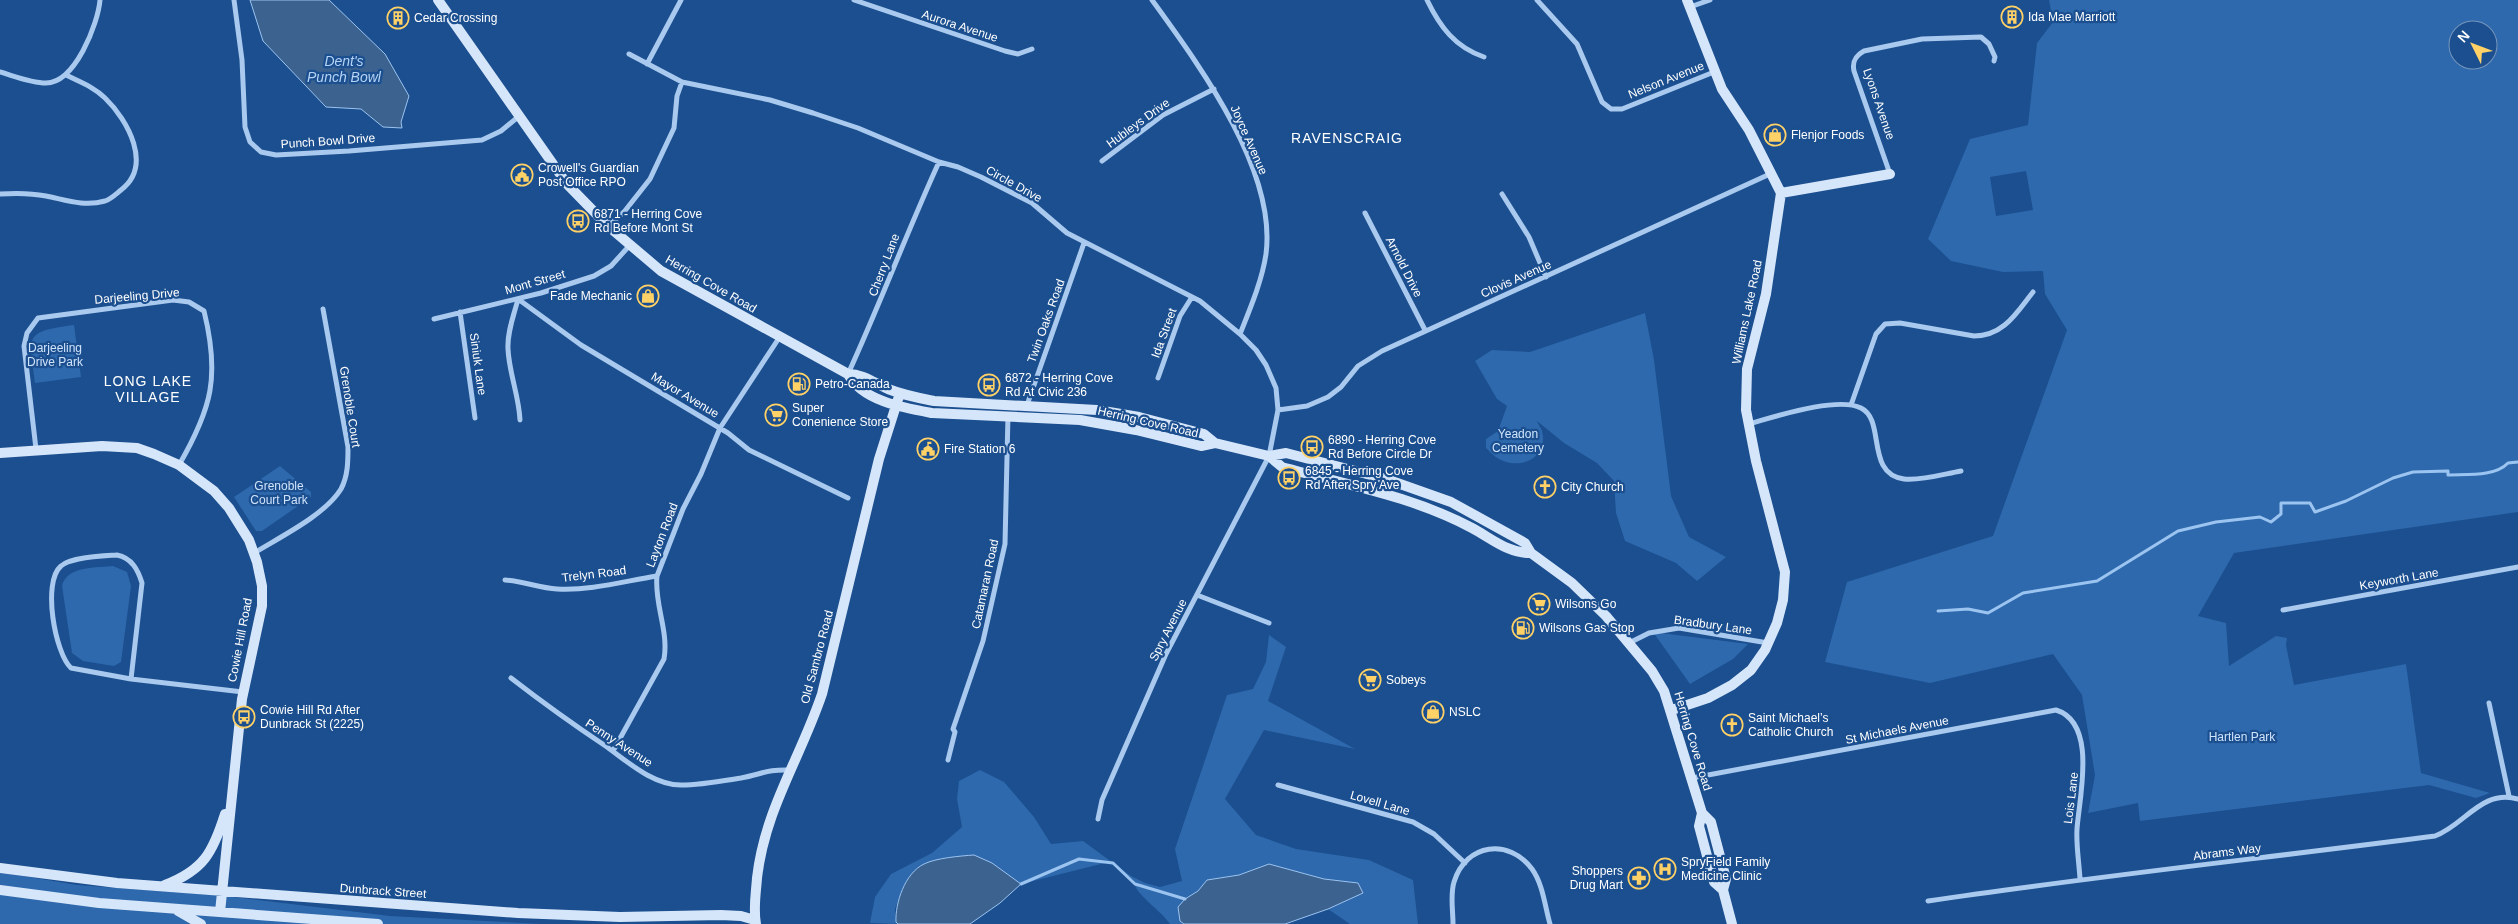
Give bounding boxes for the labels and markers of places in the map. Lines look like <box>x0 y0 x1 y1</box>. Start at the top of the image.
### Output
building icon: Ida Mae Marriott <box>2000 5 2024 29</box>
building icon: Cedar Crossing <box>386 6 410 30</box>
place label: Ida Mae Marriott <box>2028 10 2116 24</box>
place label: Cedar Crossing <box>414 11 497 25</box>
shop icon: Flenjor Foods <box>1763 123 1787 147</box>
place label: Flenjor Foods <box>1791 128 1864 142</box>
place label: Crowell's Guardian Post Office RPO <box>538 161 639 189</box>
public building icon: Crowell's Guardian Post Office RPO <box>510 163 534 187</box>
place label: 6871 - Herring Cove Rd Before Mont St <box>594 207 702 235</box>
bus stop icon: 6871 - Herring Cove Rd Before Mont St <box>566 209 590 233</box>
shop icon: Fade Mechanic <box>636 284 660 308</box>
place label: Fade Mechanic <box>550 289 632 303</box>
place label: 6872 - Herring Cove Rd At Civic 236 <box>1005 371 1113 399</box>
fuel station icon: Petro-Canada <box>787 372 811 396</box>
bus stop icon: 6872 - Herring Cove Rd At Civic 236 <box>977 373 1001 397</box>
place label: Petro-Canada <box>815 377 890 391</box>
place label: Super Conenience Store <box>792 401 888 429</box>
supermarket icon: Super Conenience Store <box>764 403 788 427</box>
place label: 6890 - Herring Cove Rd Before Circle Dr <box>1328 433 1436 461</box>
bus stop icon: 6890 - Herring Cove Rd Before Circle Dr <box>1300 435 1324 459</box>
public building icon: Fire Station 6 <box>916 437 940 461</box>
place label: Fire Station 6 <box>944 442 1016 456</box>
place label: 6845 - Herring Cove Rd After Spry Ave <box>1305 464 1413 492</box>
bus stop icon: 6845 - Herring Cove Rd After Spry Ave <box>1277 466 1301 490</box>
church icon: City Church <box>1533 475 1557 499</box>
place label: City Church <box>1561 480 1624 494</box>
supermarket icon: Wilsons Go <box>1527 592 1551 616</box>
place label: Wilsons Go <box>1555 597 1617 611</box>
fuel station icon: Wilsons Gas Stop <box>1511 616 1535 640</box>
place label: Wilsons Gas Stop <box>1539 621 1635 635</box>
supermarket icon: Sobeys <box>1358 668 1382 692</box>
place label: Sobeys <box>1386 673 1426 687</box>
shop icon: NSLC <box>1421 700 1445 724</box>
place label: Cowie Hill Rd After Dunbrack St (2225) <box>260 703 364 731</box>
bus stop icon: Cowie Hill Rd After Dunbrack St (2225) <box>232 705 256 729</box>
place label: NSLC <box>1449 705 1481 719</box>
place label: Saint Michael’s Catholic Church <box>1748 711 1833 739</box>
church icon: Saint Michael’s Catholic Church <box>1720 713 1744 737</box>
place label: SpryField Family Medicine Clinic <box>1681 855 1770 883</box>
hospital icon: SpryField Family Medicine Clinic <box>1653 857 1677 881</box>
place label: Shoppers Drug Mart <box>1570 864 1624 892</box>
pharmacy icon: Shoppers Drug Mart <box>1627 866 1651 890</box>

